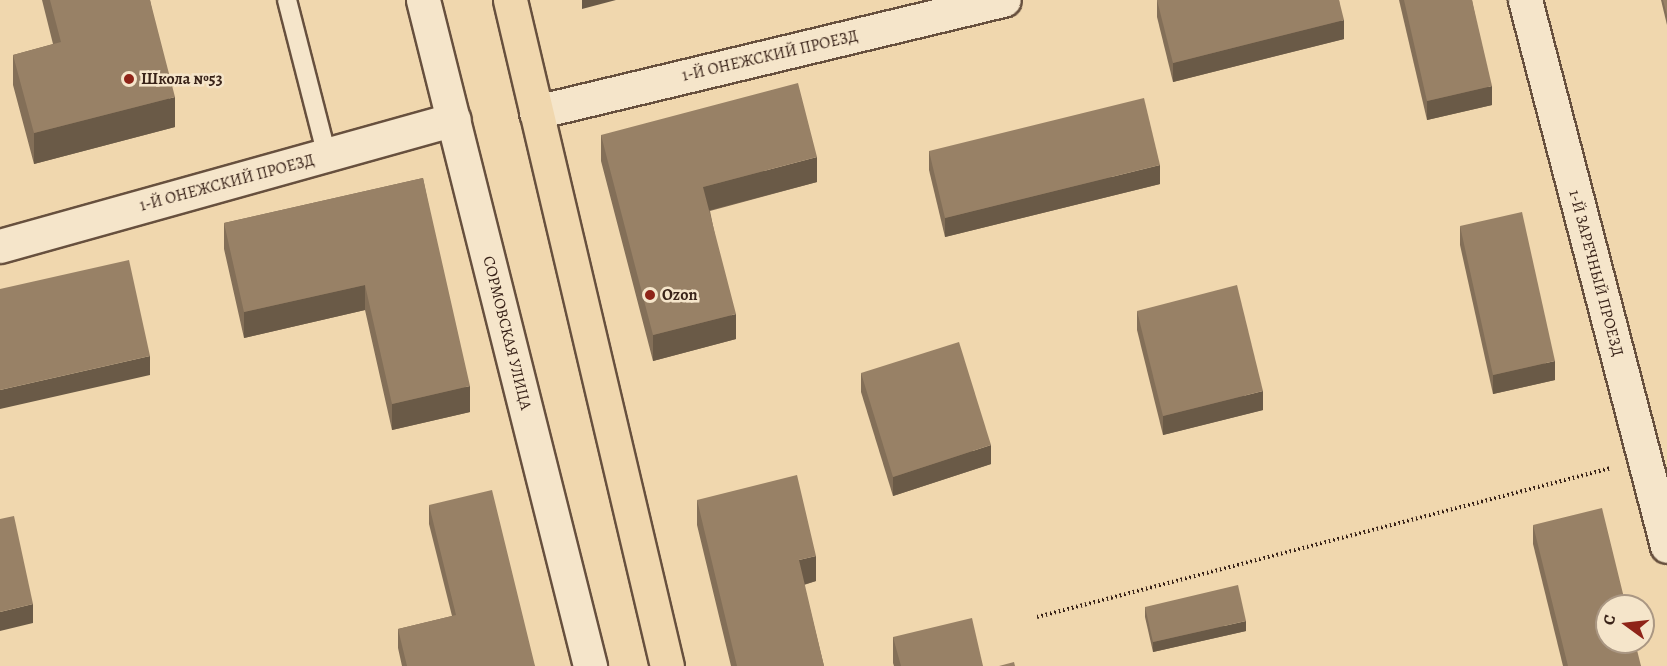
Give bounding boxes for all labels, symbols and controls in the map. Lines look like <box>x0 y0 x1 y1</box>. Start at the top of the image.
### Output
street label: 1-Й ОНЕЖСКИЙ ПРОЕЗД <box>680 26 860 86</box>
place label: Школа №53 <box>141 69 223 89</box>
marker: Школа №53 <box>122 72 136 86</box>
street label: 1-Й ОНЕЖСКИЙ ПРОЕЗД <box>138 150 316 216</box>
street label: 1-Й ЗАРЕЧНЫЙ ПРОЕЗД <box>1565 188 1627 358</box>
street label: СОРМОВСКАЯ УЛИЦА <box>479 254 535 412</box>
place label: Ozon <box>662 285 697 305</box>
marker: Ozon <box>643 288 657 302</box>
north arrow <box>1595 594 1655 654</box>
text: С <box>1598 612 1621 627</box>

